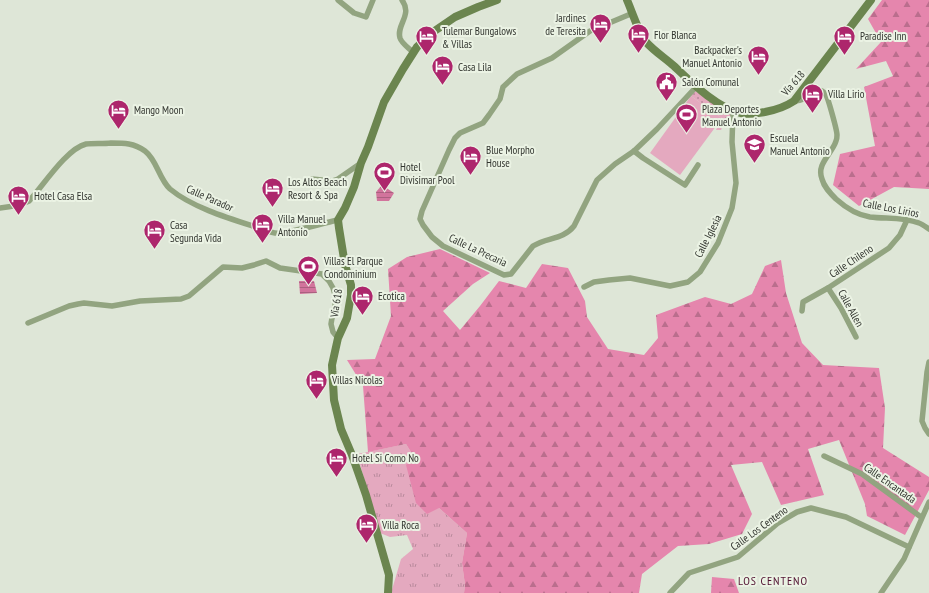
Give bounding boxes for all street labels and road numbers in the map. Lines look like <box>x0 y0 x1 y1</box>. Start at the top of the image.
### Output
street label: Vía 618 <box>778 68 808 99</box>
street label: Calle Parador <box>184 181 236 215</box>
street label: Calle Los Lirios <box>862 196 921 220</box>
street label: Calle Iglesia <box>691 212 725 260</box>
street label: Calle La Precaria <box>447 230 509 270</box>
street label: Calle Chileno <box>826 241 876 281</box>
street label: Calle Allen <box>835 287 867 329</box>
street label: Vía 618 <box>327 288 345 319</box>
street label: Calle Encantada <box>861 460 919 506</box>
street label: Calle Los Centeno <box>728 502 791 553</box>

